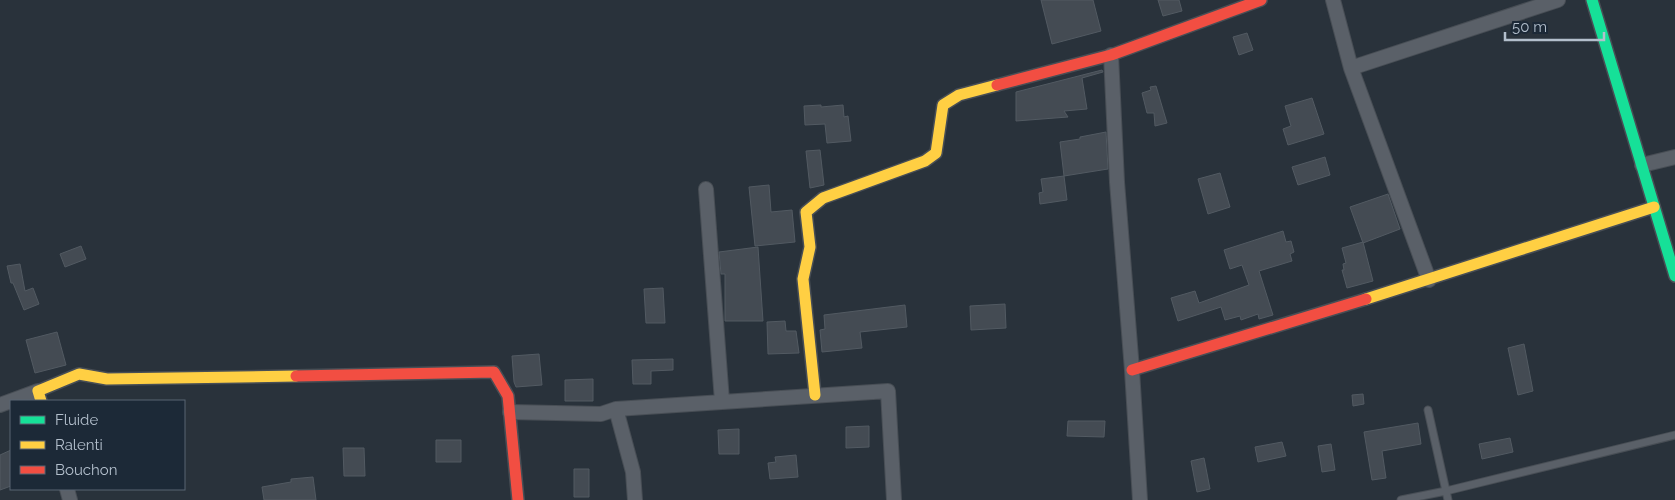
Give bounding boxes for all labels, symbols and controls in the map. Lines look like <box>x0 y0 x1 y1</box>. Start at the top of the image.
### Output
scale bar <box>1505 10 1604 42</box>
text: 50 m <box>1512 18 1547 36</box>
legend <box>10 400 185 490</box>
text: Fluide <box>55 411 98 429</box>
text: Ralenti <box>55 436 103 454</box>
text: Bouchon <box>55 461 117 479</box>

